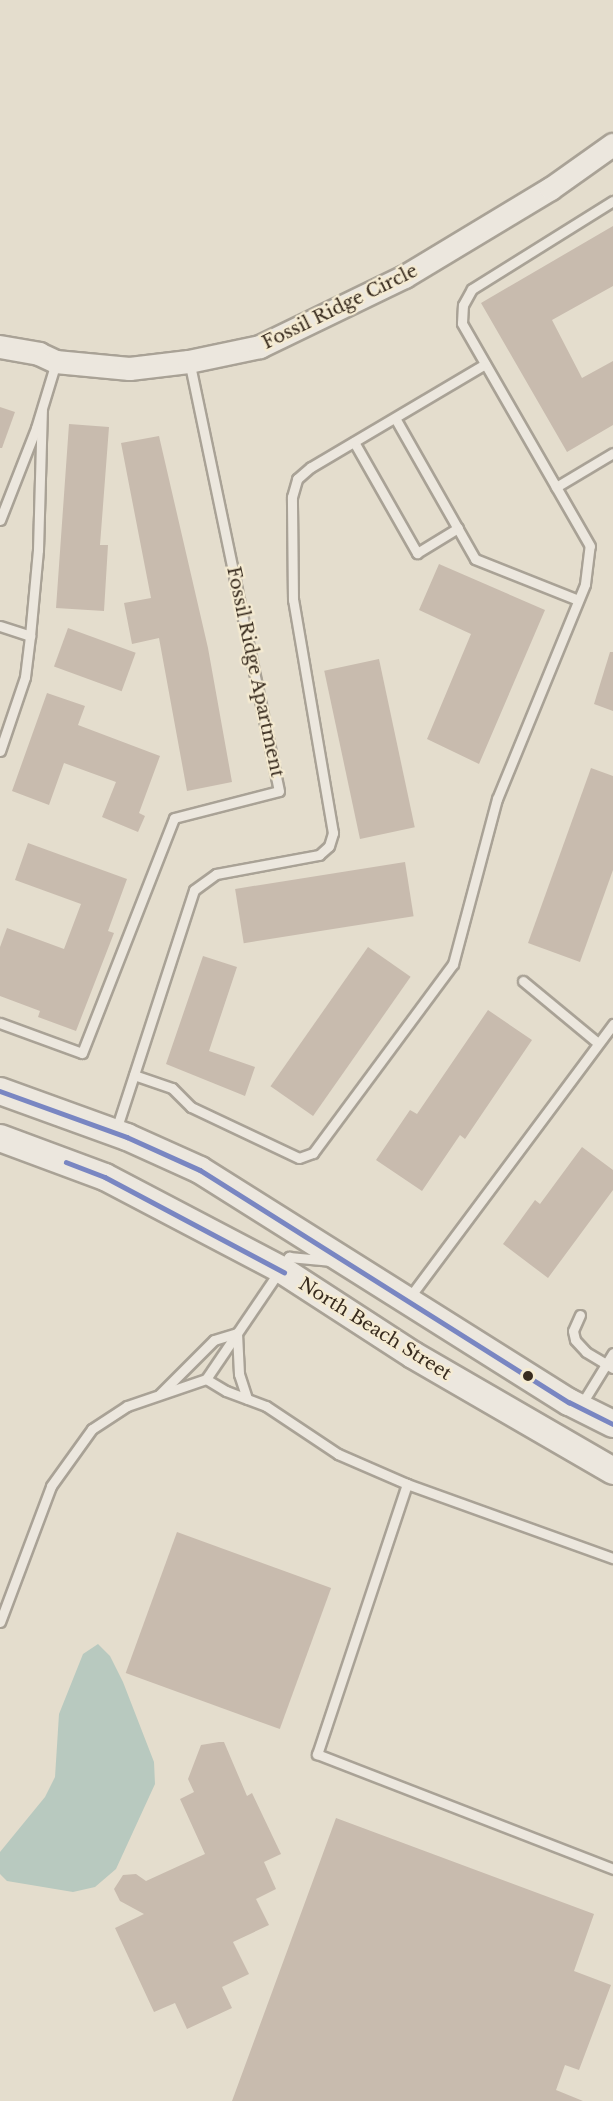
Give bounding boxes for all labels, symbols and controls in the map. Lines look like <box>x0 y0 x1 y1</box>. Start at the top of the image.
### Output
street label: Fossil Ridge Circle <box>259 260 421 354</box>
street label: Fossil Ridge Apartment <box>222 564 288 780</box>
street label: North Beach Street <box>295 1273 455 1385</box>
unlabelled marker <box>522 1370 534 1382</box>

